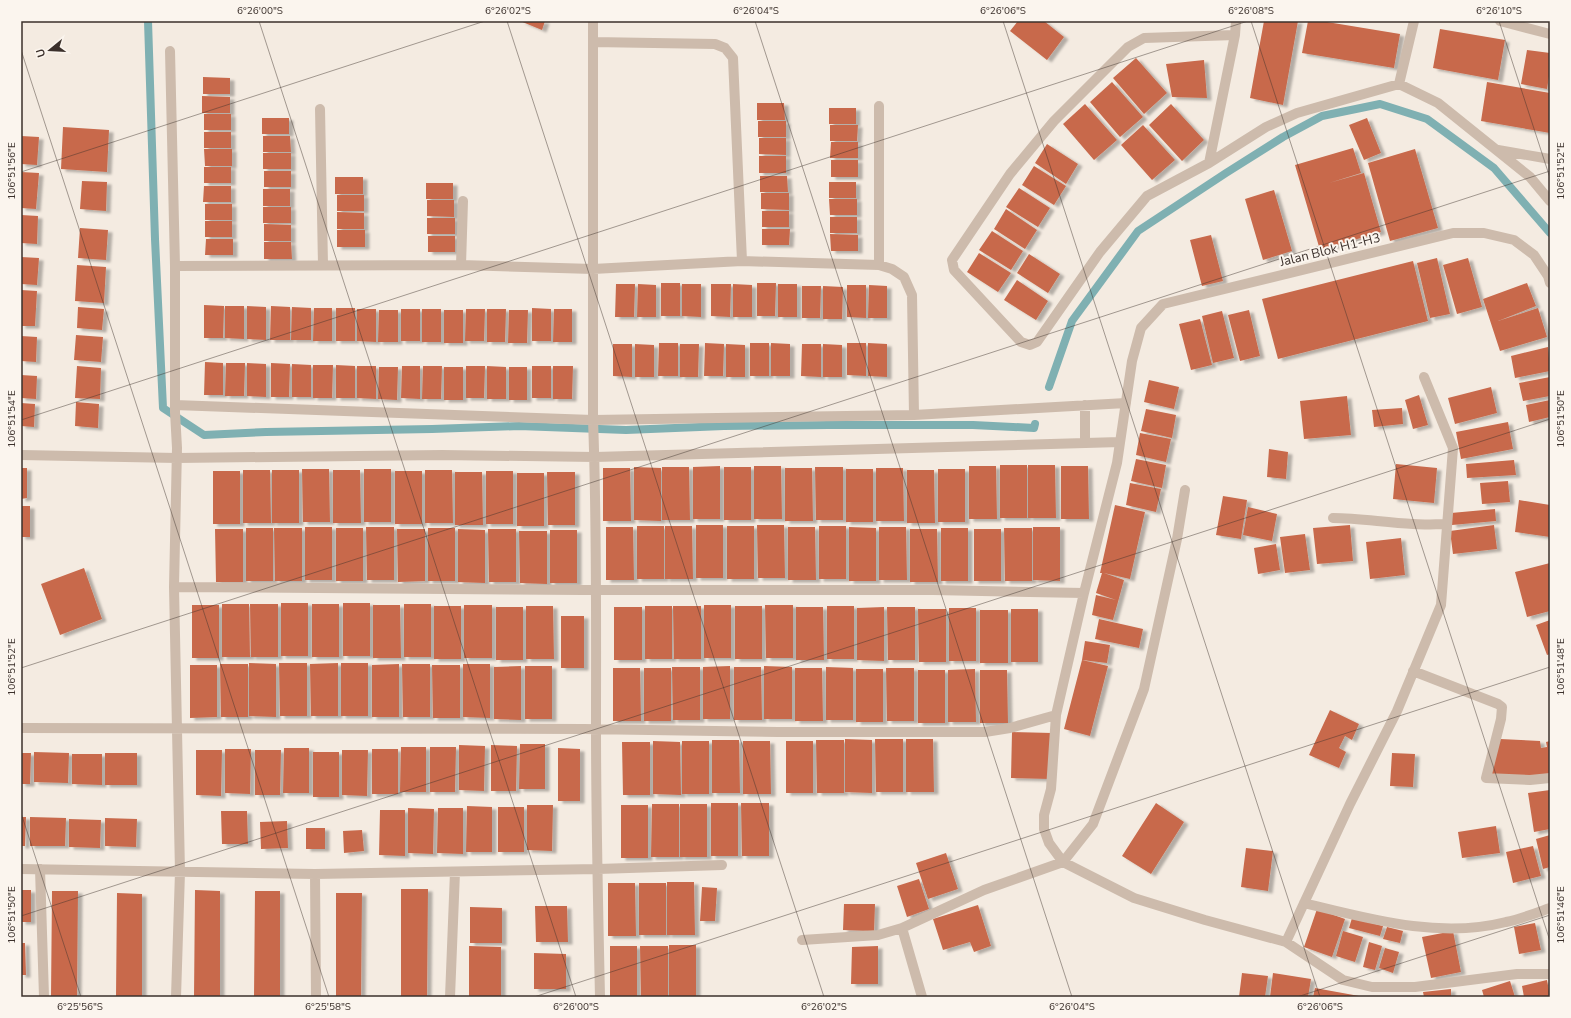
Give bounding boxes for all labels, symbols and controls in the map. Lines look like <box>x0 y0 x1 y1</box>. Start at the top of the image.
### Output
text: 6°26'00"S <box>237 4 283 18</box>
text: 6°26'02"S <box>485 4 531 18</box>
text: 6°26'04"S <box>733 4 779 18</box>
text: 6°26'06"S <box>980 4 1026 18</box>
text: 6°26'08"S <box>1228 4 1274 18</box>
text: 6°26'10"S <box>1476 4 1522 18</box>
north arrow <box>30 30 70 70</box>
text: U <box>33 47 49 59</box>
text: 106°51'56"E <box>5 142 19 200</box>
text: 106°51'52"E <box>1554 142 1568 200</box>
street label: Jalan Blok H1-H3 <box>1277 229 1382 271</box>
text: 106°51'54"E <box>5 390 19 448</box>
text: 106°51'50"E <box>1554 390 1568 448</box>
text: 106°51'52"E <box>5 638 19 696</box>
text: 106°51'48"E <box>1554 638 1568 696</box>
text: 106°51'50"E <box>5 886 19 944</box>
text: 106°51'46"E <box>1554 886 1568 944</box>
text: 6°25'56"S <box>57 1000 103 1014</box>
text: 6°25'58"S <box>305 1000 351 1014</box>
text: 6°26'00"S <box>553 1000 599 1014</box>
text: 6°26'02"S <box>801 1000 847 1014</box>
text: 6°26'04"S <box>1049 1000 1095 1014</box>
text: 6°26'06"S <box>1297 1000 1343 1014</box>

